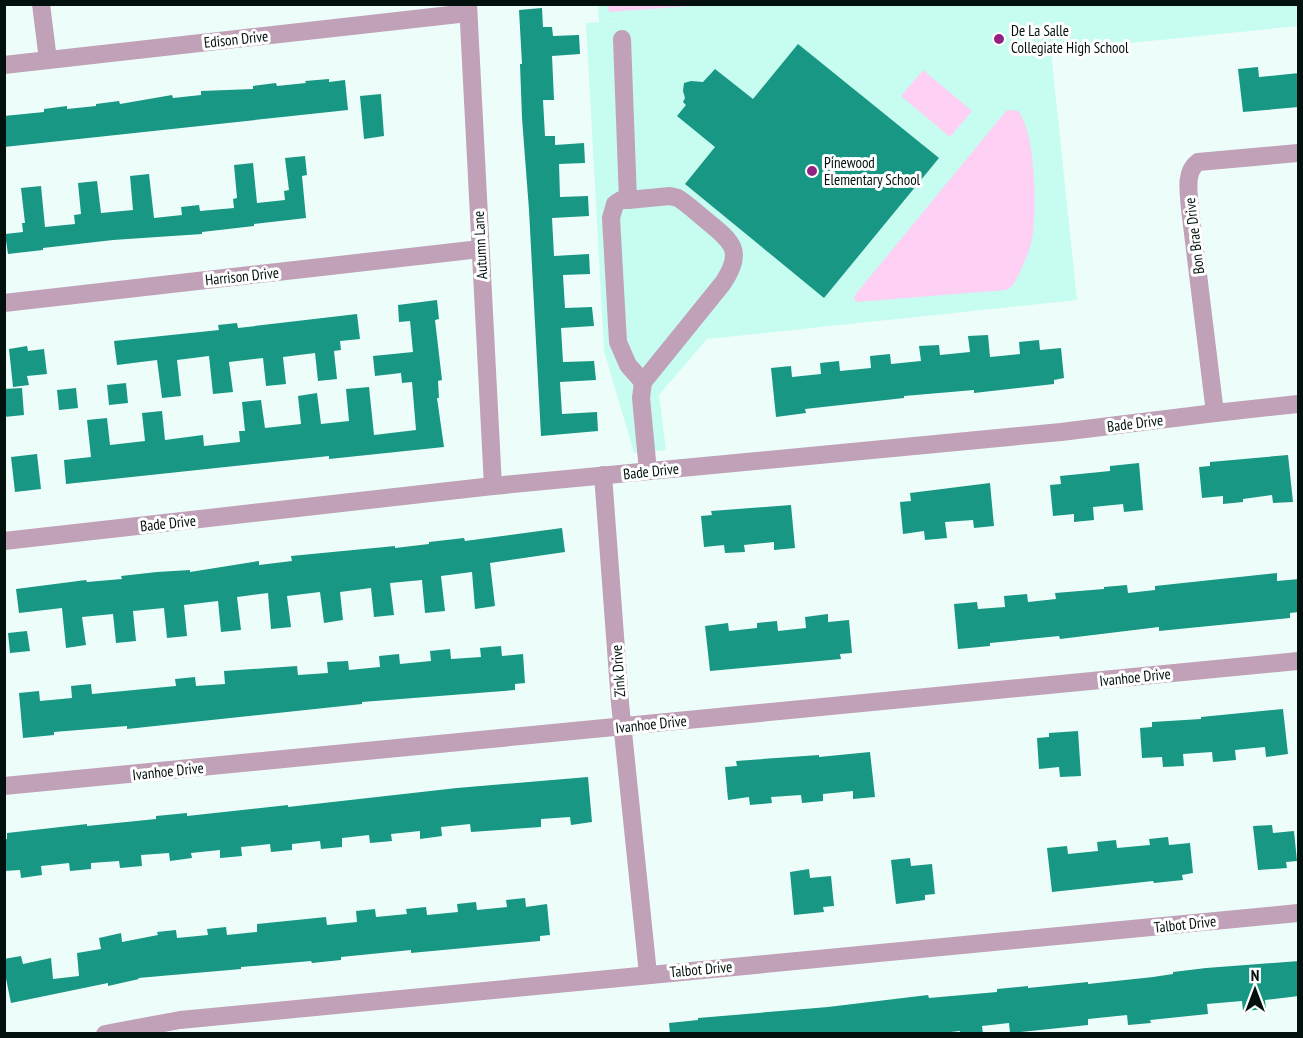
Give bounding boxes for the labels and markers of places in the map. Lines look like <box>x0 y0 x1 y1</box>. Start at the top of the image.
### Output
place label: De La Salle Collegiate High School <box>1011 21 1129 57</box>
marker: De La Salle Collegiate High School <box>992 32 1006 46</box>
place label: Pinewood Elementary School <box>824 153 921 189</box>
marker: Pinewood Elementary School <box>805 164 819 178</box>

